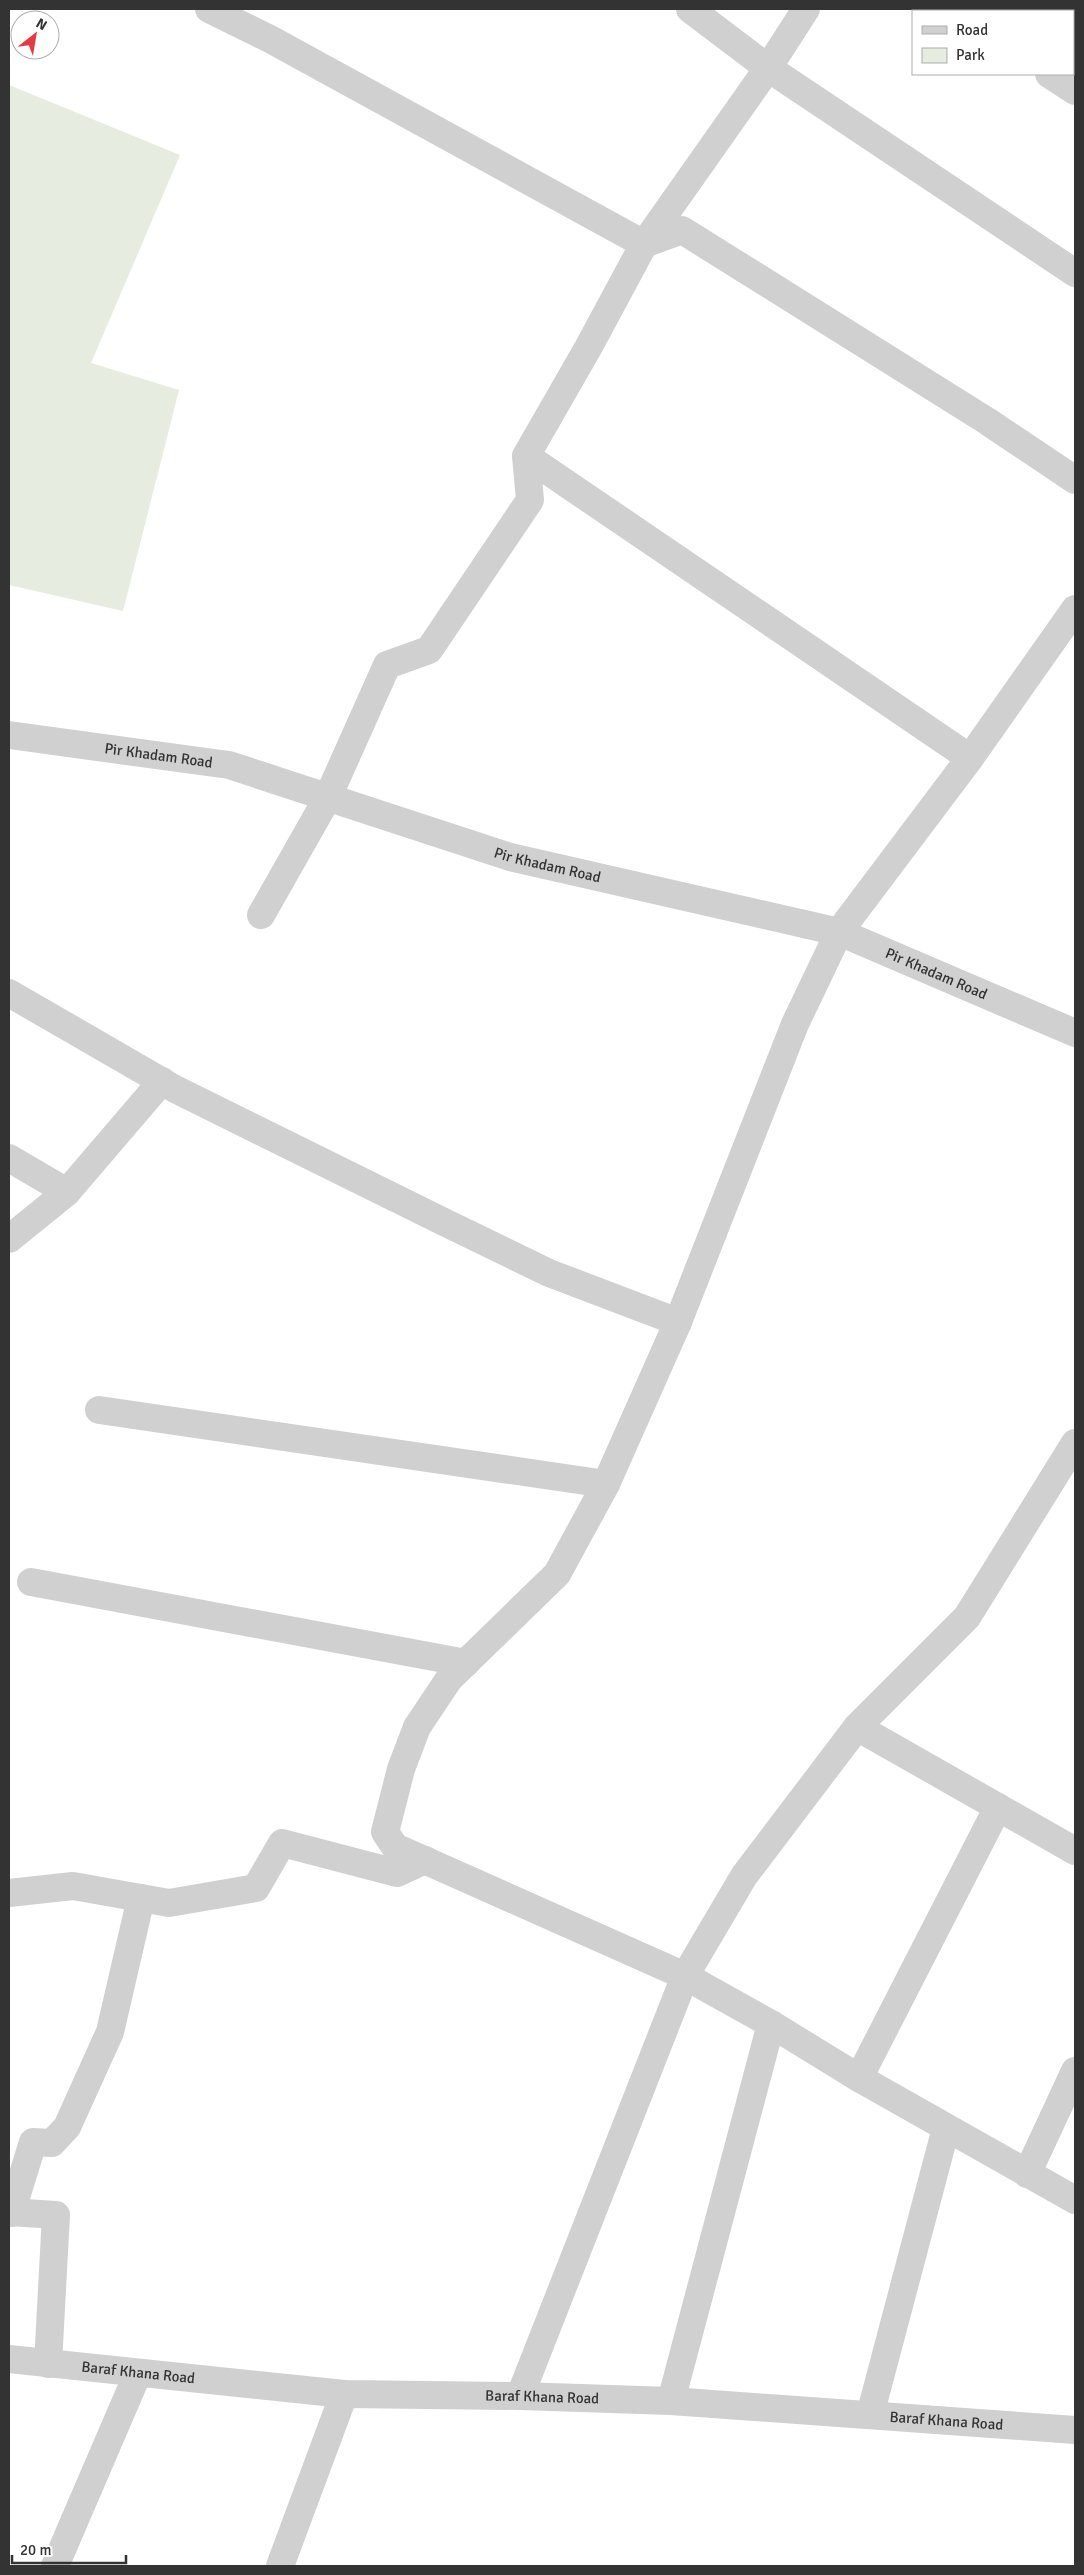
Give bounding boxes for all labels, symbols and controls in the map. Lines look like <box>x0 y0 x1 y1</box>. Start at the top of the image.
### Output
north arrow <box>10 10 60 60</box>
legend <box>912 10 1074 75</box>
text: N <box>33 14 50 34</box>
text: Road <box>956 21 988 39</box>
text: Park <box>956 46 985 64</box>
street label: Pir Khadam Road <box>103 739 214 772</box>
street label: Pir Khadam Road <box>492 843 603 886</box>
street label: Pir Khadam Road <box>883 944 990 1003</box>
street label: Baraf Khana Road <box>81 2358 196 2387</box>
street label: Baraf Khana Road <box>485 2387 599 2408</box>
street label: Baraf Khana Road <box>889 2408 1004 2434</box>
scale bar <box>12 2532 126 2564</box>
text: 20 m <box>20 2541 51 2559</box>

